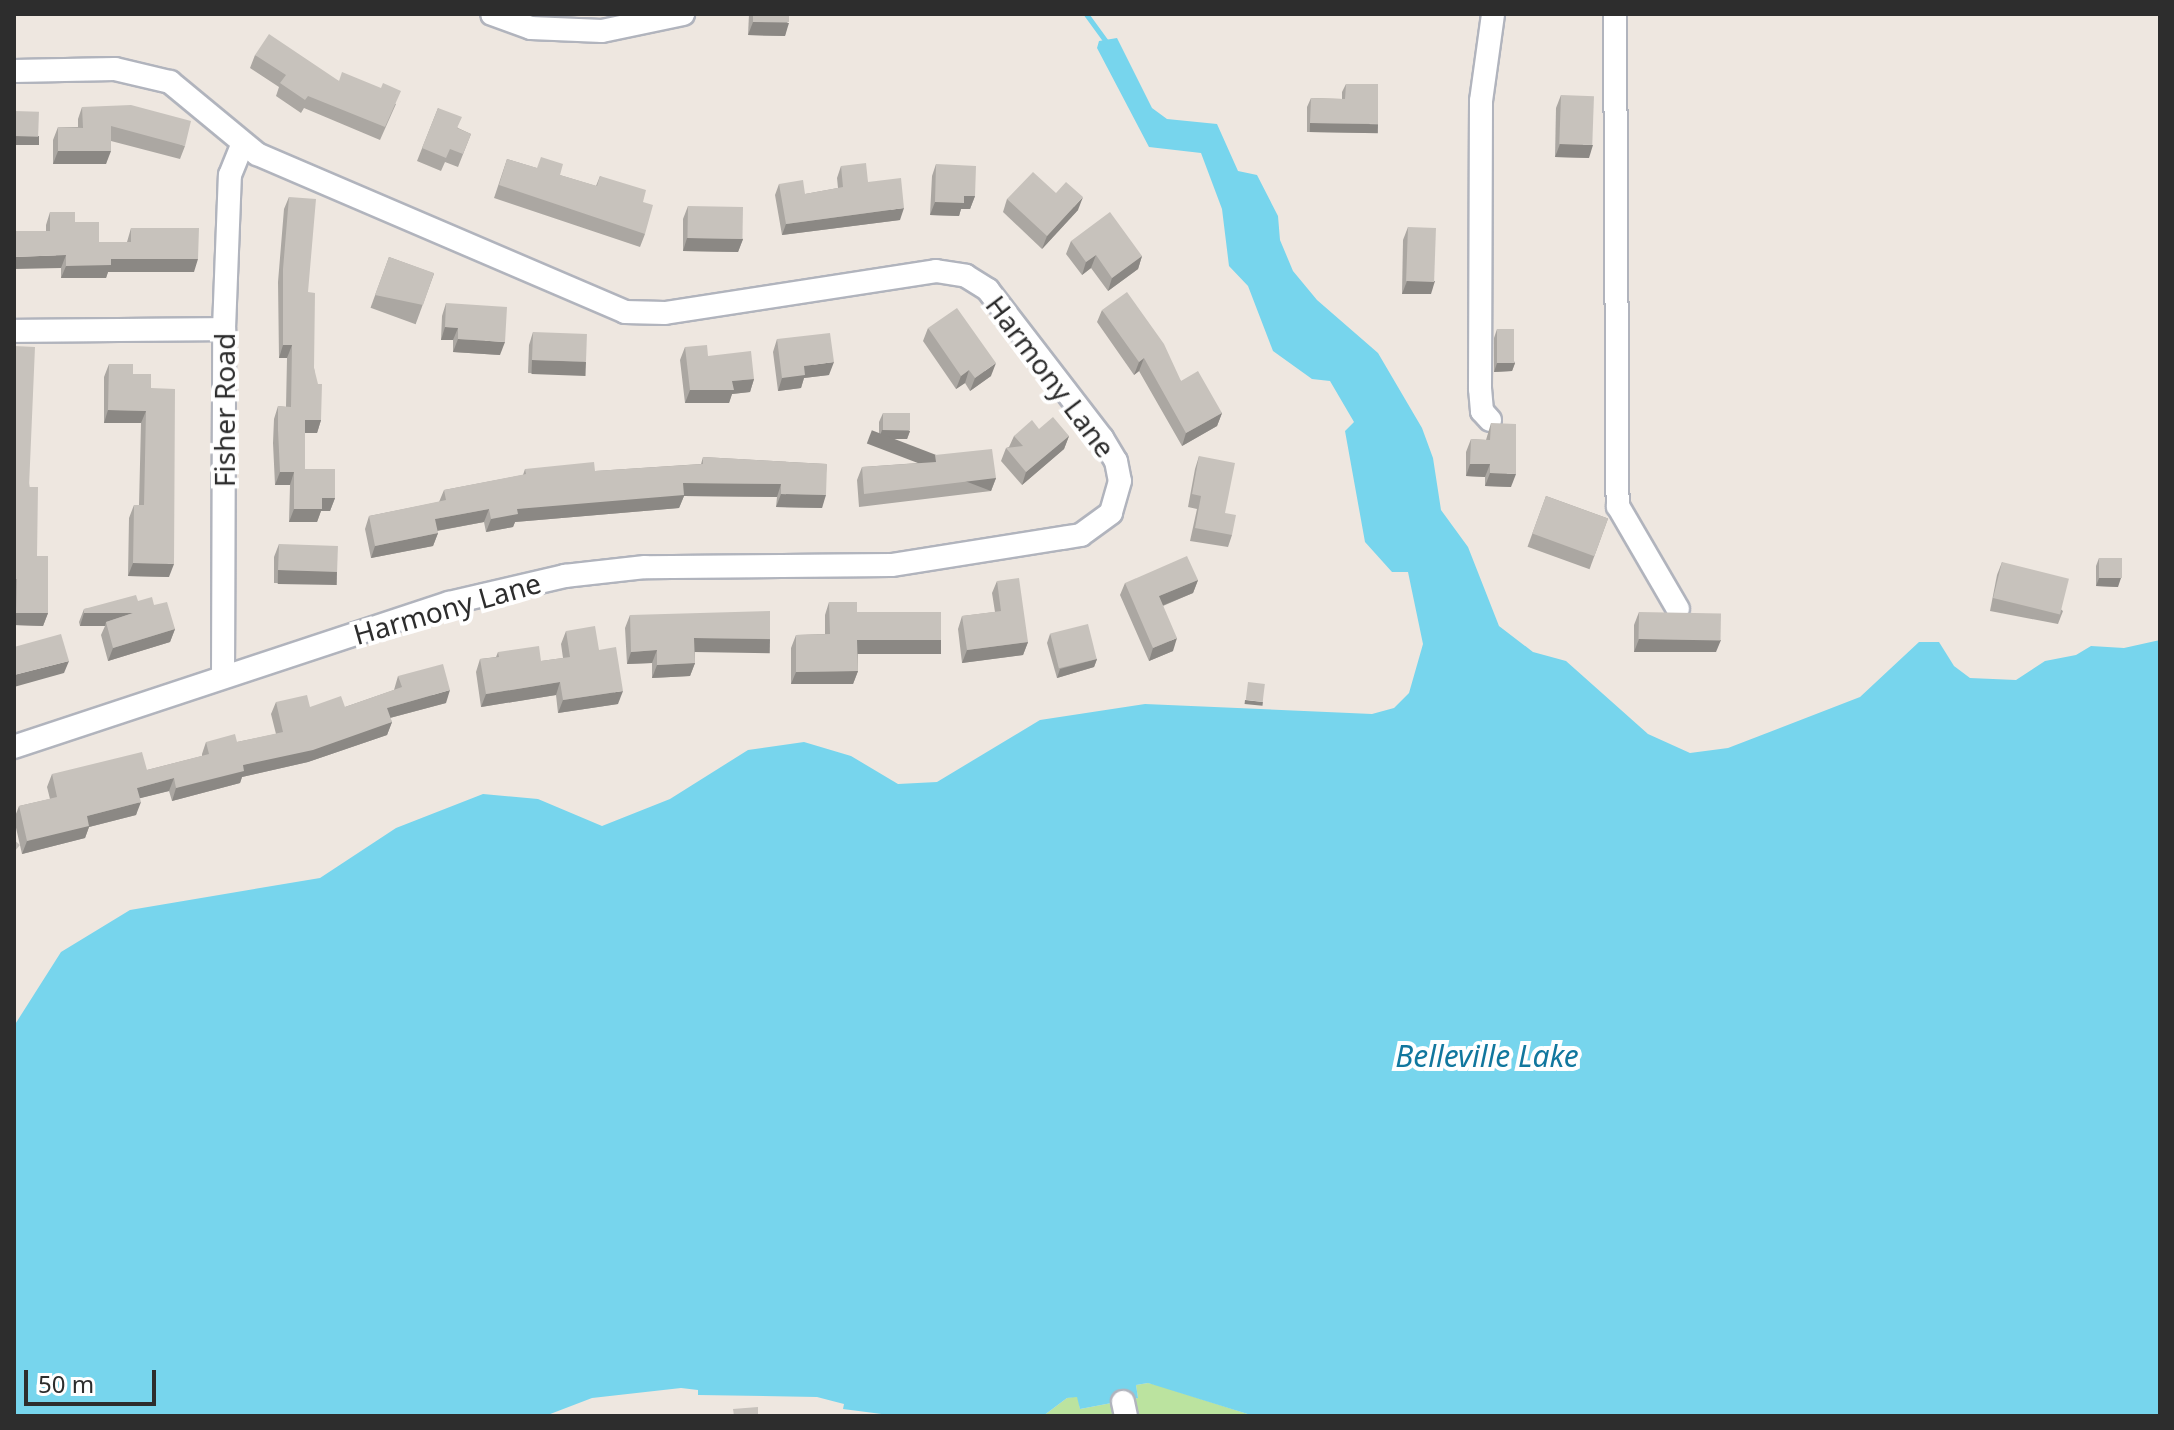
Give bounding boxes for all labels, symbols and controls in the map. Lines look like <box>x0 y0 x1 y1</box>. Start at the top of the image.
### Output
street label: Harmony Lane <box>979 289 1123 463</box>
street label: Fisher Road <box>207 333 241 487</box>
street label: Harmony Lane <box>349 565 545 651</box>
water label: Belleville Lake <box>1395 1038 1579 1074</box>
scale bar <box>28 1354 160 1404</box>
text: 50 m <box>38 1367 94 1400</box>

